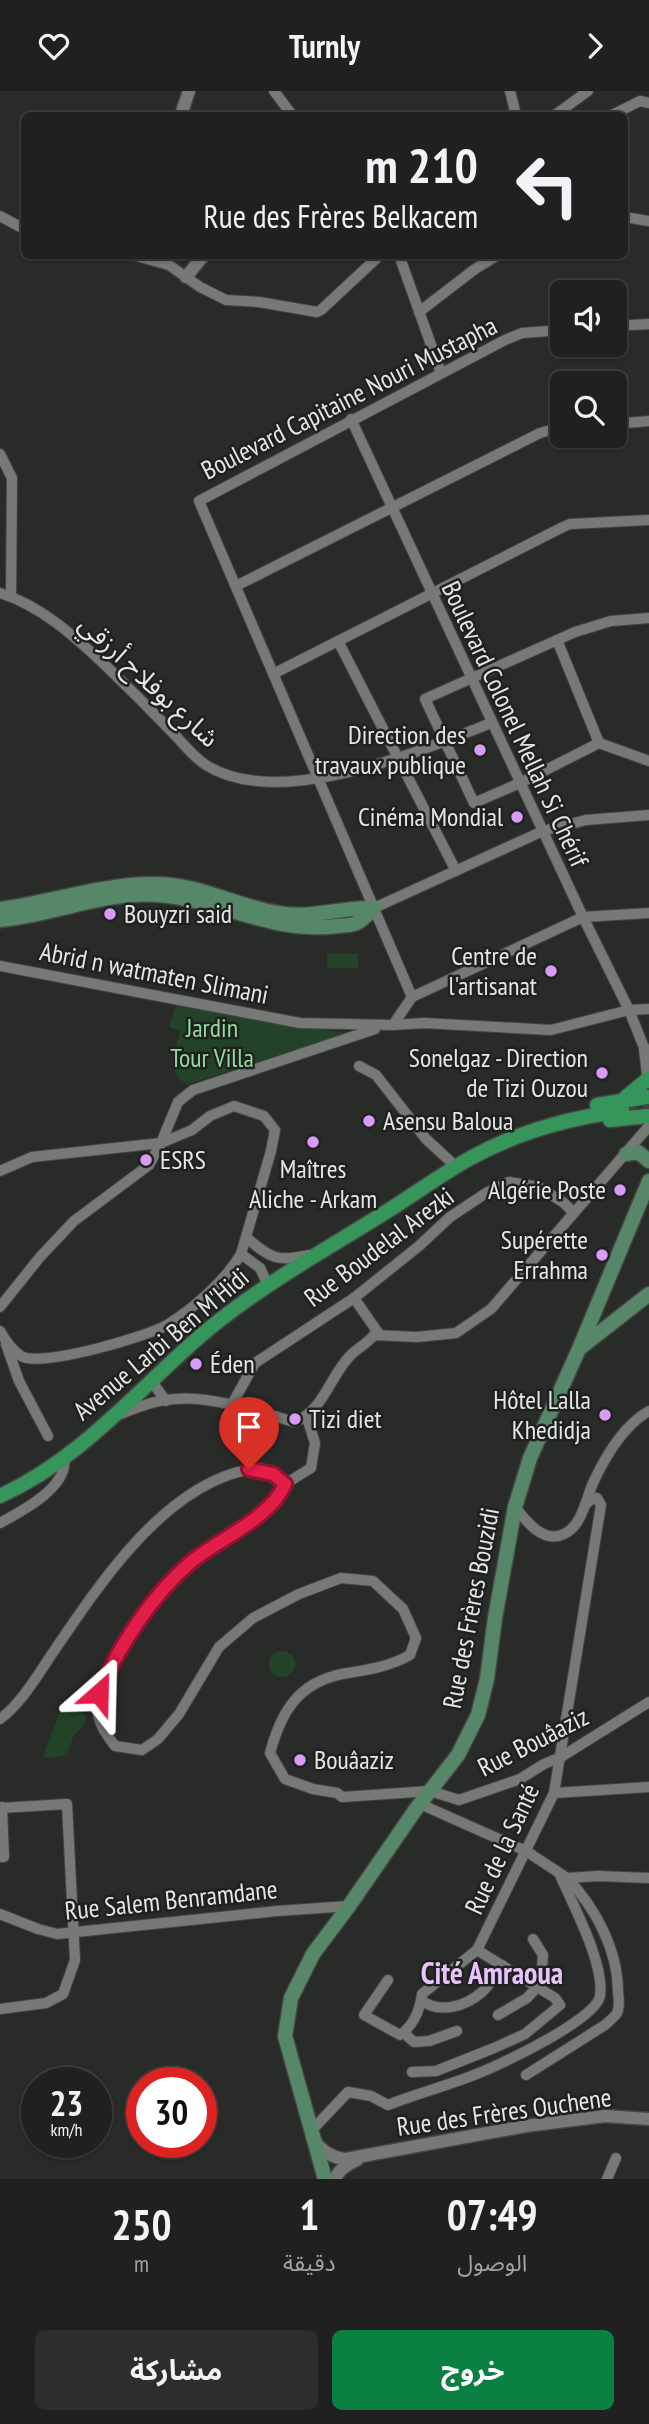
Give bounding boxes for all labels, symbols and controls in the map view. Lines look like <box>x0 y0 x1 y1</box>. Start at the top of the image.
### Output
text: Turnly <box>289 25 360 67</box>
icon: heart <box>35 27 73 65</box>
icon: forward <box>576 27 614 65</box>
text: 210 m <box>365 133 478 197</box>
icon: left <box>502 140 593 231</box>
text: Rue des Frères Belkacem <box>203 195 478 237</box>
map controls <box>550 280 627 448</box>
button: sound <box>550 280 627 357</box>
street label: Boulevard Capitaine Nouri Mustapha <box>195 309 502 487</box>
button: search <box>550 371 627 448</box>
street label: Boulevard Colonel Mellah Si Chérif <box>435 576 597 873</box>
street label: شارع بوفلاح أرزقي <box>70 607 226 757</box>
place label: Direction des travaux publique <box>315 718 466 781</box>
marker: Direction des travaux publique <box>472 742 488 758</box>
place label: Cinéma Mondial <box>358 800 503 833</box>
marker: Cinéma Mondial <box>509 809 525 825</box>
place label: Bouyzri said <box>124 897 232 930</box>
marker: Bouyzri said <box>102 906 118 922</box>
street label: Abrid n watmaten Slimani <box>37 934 271 1011</box>
place label: Centre de l'artisanat <box>448 939 537 1002</box>
marker: Centre de l'artisanat <box>543 963 559 979</box>
park label: Jardin Tour Villa <box>170 1011 254 1074</box>
place label: Sonelgaz - Direction de Tizi Ouzou <box>409 1041 588 1104</box>
marker: Sonelgaz - Direction de Tizi Ouzou <box>594 1065 610 1081</box>
place label: Asensu Baloua <box>383 1104 513 1137</box>
marker: Asensu Baloua <box>361 1113 377 1129</box>
marker: Maîtres Aliche - Arkam <box>305 1134 321 1150</box>
place label: ESRS <box>160 1143 206 1176</box>
marker: ESRS <box>138 1152 154 1168</box>
place label: Maîtres Aliche - Arkam <box>249 1152 377 1215</box>
place label: Algérie Poste <box>488 1173 606 1206</box>
street label: Rue Boudelal Arezki <box>297 1180 460 1314</box>
marker: Algérie Poste <box>612 1182 628 1198</box>
place label: Supérette Errahma <box>501 1223 588 1286</box>
marker: Supérette Errahma <box>594 1247 610 1263</box>
street label: Avenue Larbi Ben M'Hidi <box>66 1260 255 1427</box>
place label: Éden <box>210 1347 255 1380</box>
marker: Éden <box>188 1356 204 1372</box>
place label: Hôtel Lalla Khedidja <box>493 1383 591 1446</box>
pin <box>219 1397 279 1469</box>
place label: Tizi diet <box>309 1402 382 1435</box>
marker: Hôtel Lalla Khedidja <box>597 1407 613 1423</box>
icon: arrive <box>230 1408 268 1446</box>
marker: Tizi diet <box>287 1411 303 1427</box>
street label: Rue des Frères Bouzidi <box>435 1505 506 1711</box>
position arrow <box>62 1656 136 1730</box>
street label: Rue Bouâaziz <box>472 1700 594 1783</box>
place label: Bouâaziz <box>314 1743 394 1776</box>
marker: Bouâaziz <box>292 1752 308 1768</box>
street label: Rue de la Santé <box>457 1778 546 1919</box>
street label: Rue Salem Benramdane <box>63 1872 279 1927</box>
district label: Cité Amraoua <box>421 1953 563 1992</box>
speed limit sign: 30 <box>126 2067 217 2158</box>
text: 23 <box>50 2080 83 2126</box>
street label: Rue des Frères Ouchene <box>395 2080 613 2143</box>
text: km/h <box>51 2118 82 2141</box>
text: 1 <box>299 2187 319 2242</box>
text: 07:49 <box>447 2187 538 2242</box>
text: 250 <box>111 2197 172 2252</box>
text: دقيقة <box>283 2248 335 2277</box>
text: الوصول <box>457 2248 527 2277</box>
text: m <box>134 2249 149 2278</box>
button: مشاركة <box>35 2330 318 2410</box>
button: خروج <box>332 2330 614 2410</box>

